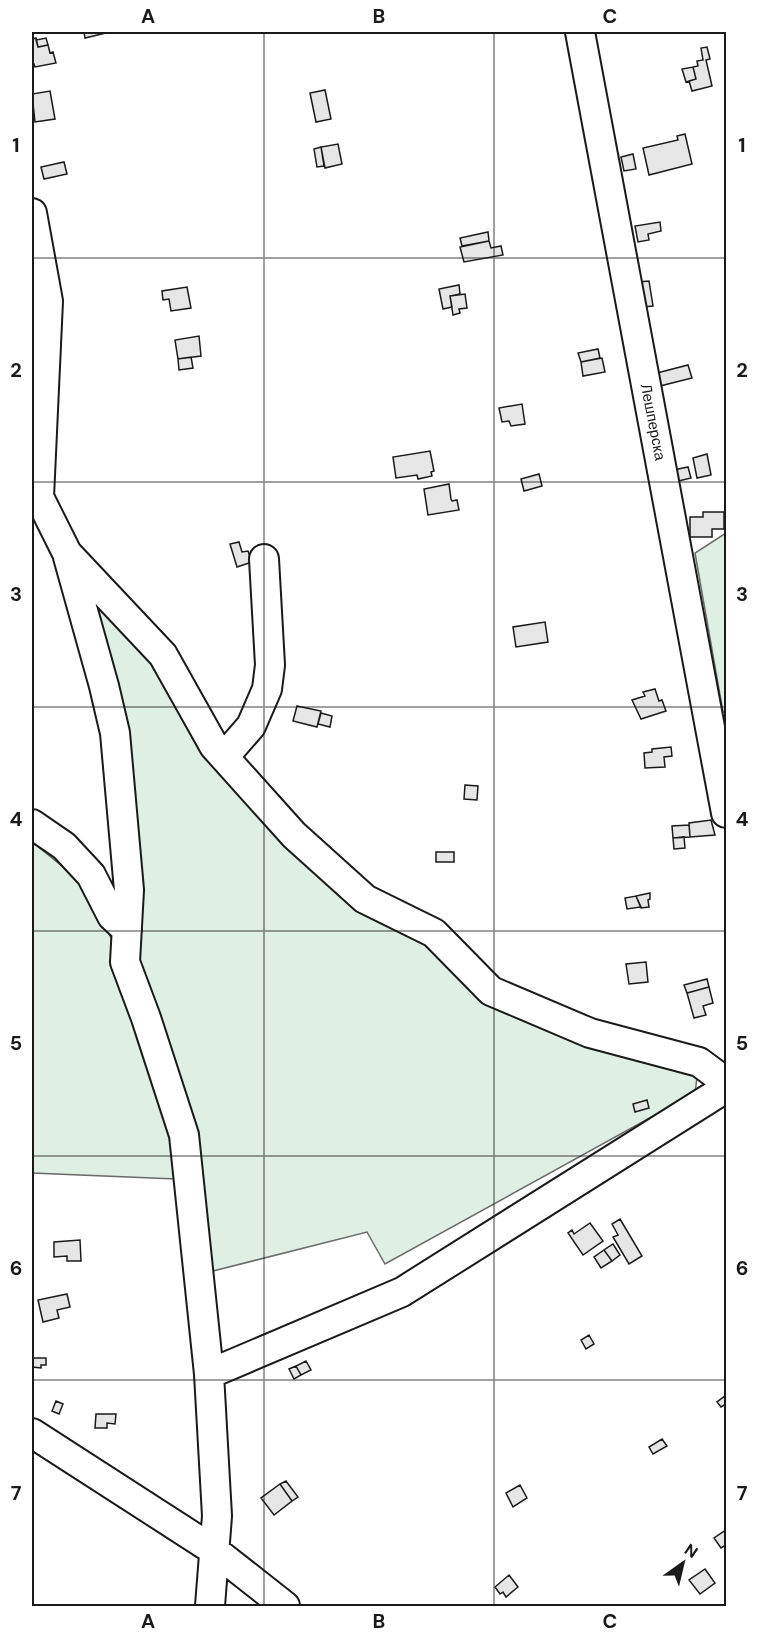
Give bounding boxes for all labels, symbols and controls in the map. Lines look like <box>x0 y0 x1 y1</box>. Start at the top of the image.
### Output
text: A <box>141 3 155 29</box>
text: B <box>373 3 385 29</box>
text: C <box>603 3 617 29</box>
text: 1 <box>12 132 20 158</box>
text: 1 <box>738 132 746 158</box>
text: 2 <box>10 357 22 383</box>
text: 2 <box>736 357 748 383</box>
street label: Лешперска <box>636 382 670 463</box>
text: 3 <box>10 581 22 607</box>
text: 3 <box>736 581 748 607</box>
text: 4 <box>10 806 23 832</box>
text: 4 <box>736 806 749 832</box>
text: 5 <box>10 1030 22 1056</box>
text: 5 <box>736 1030 748 1056</box>
text: 6 <box>10 1255 22 1281</box>
text: 6 <box>736 1255 748 1281</box>
text: 7 <box>11 1480 22 1506</box>
text: 7 <box>737 1480 748 1506</box>
north arrow <box>653 1533 713 1593</box>
text: N <box>680 1539 702 1563</box>
text: A <box>141 1608 155 1634</box>
text: B <box>373 1608 385 1634</box>
text: C <box>603 1608 617 1634</box>

